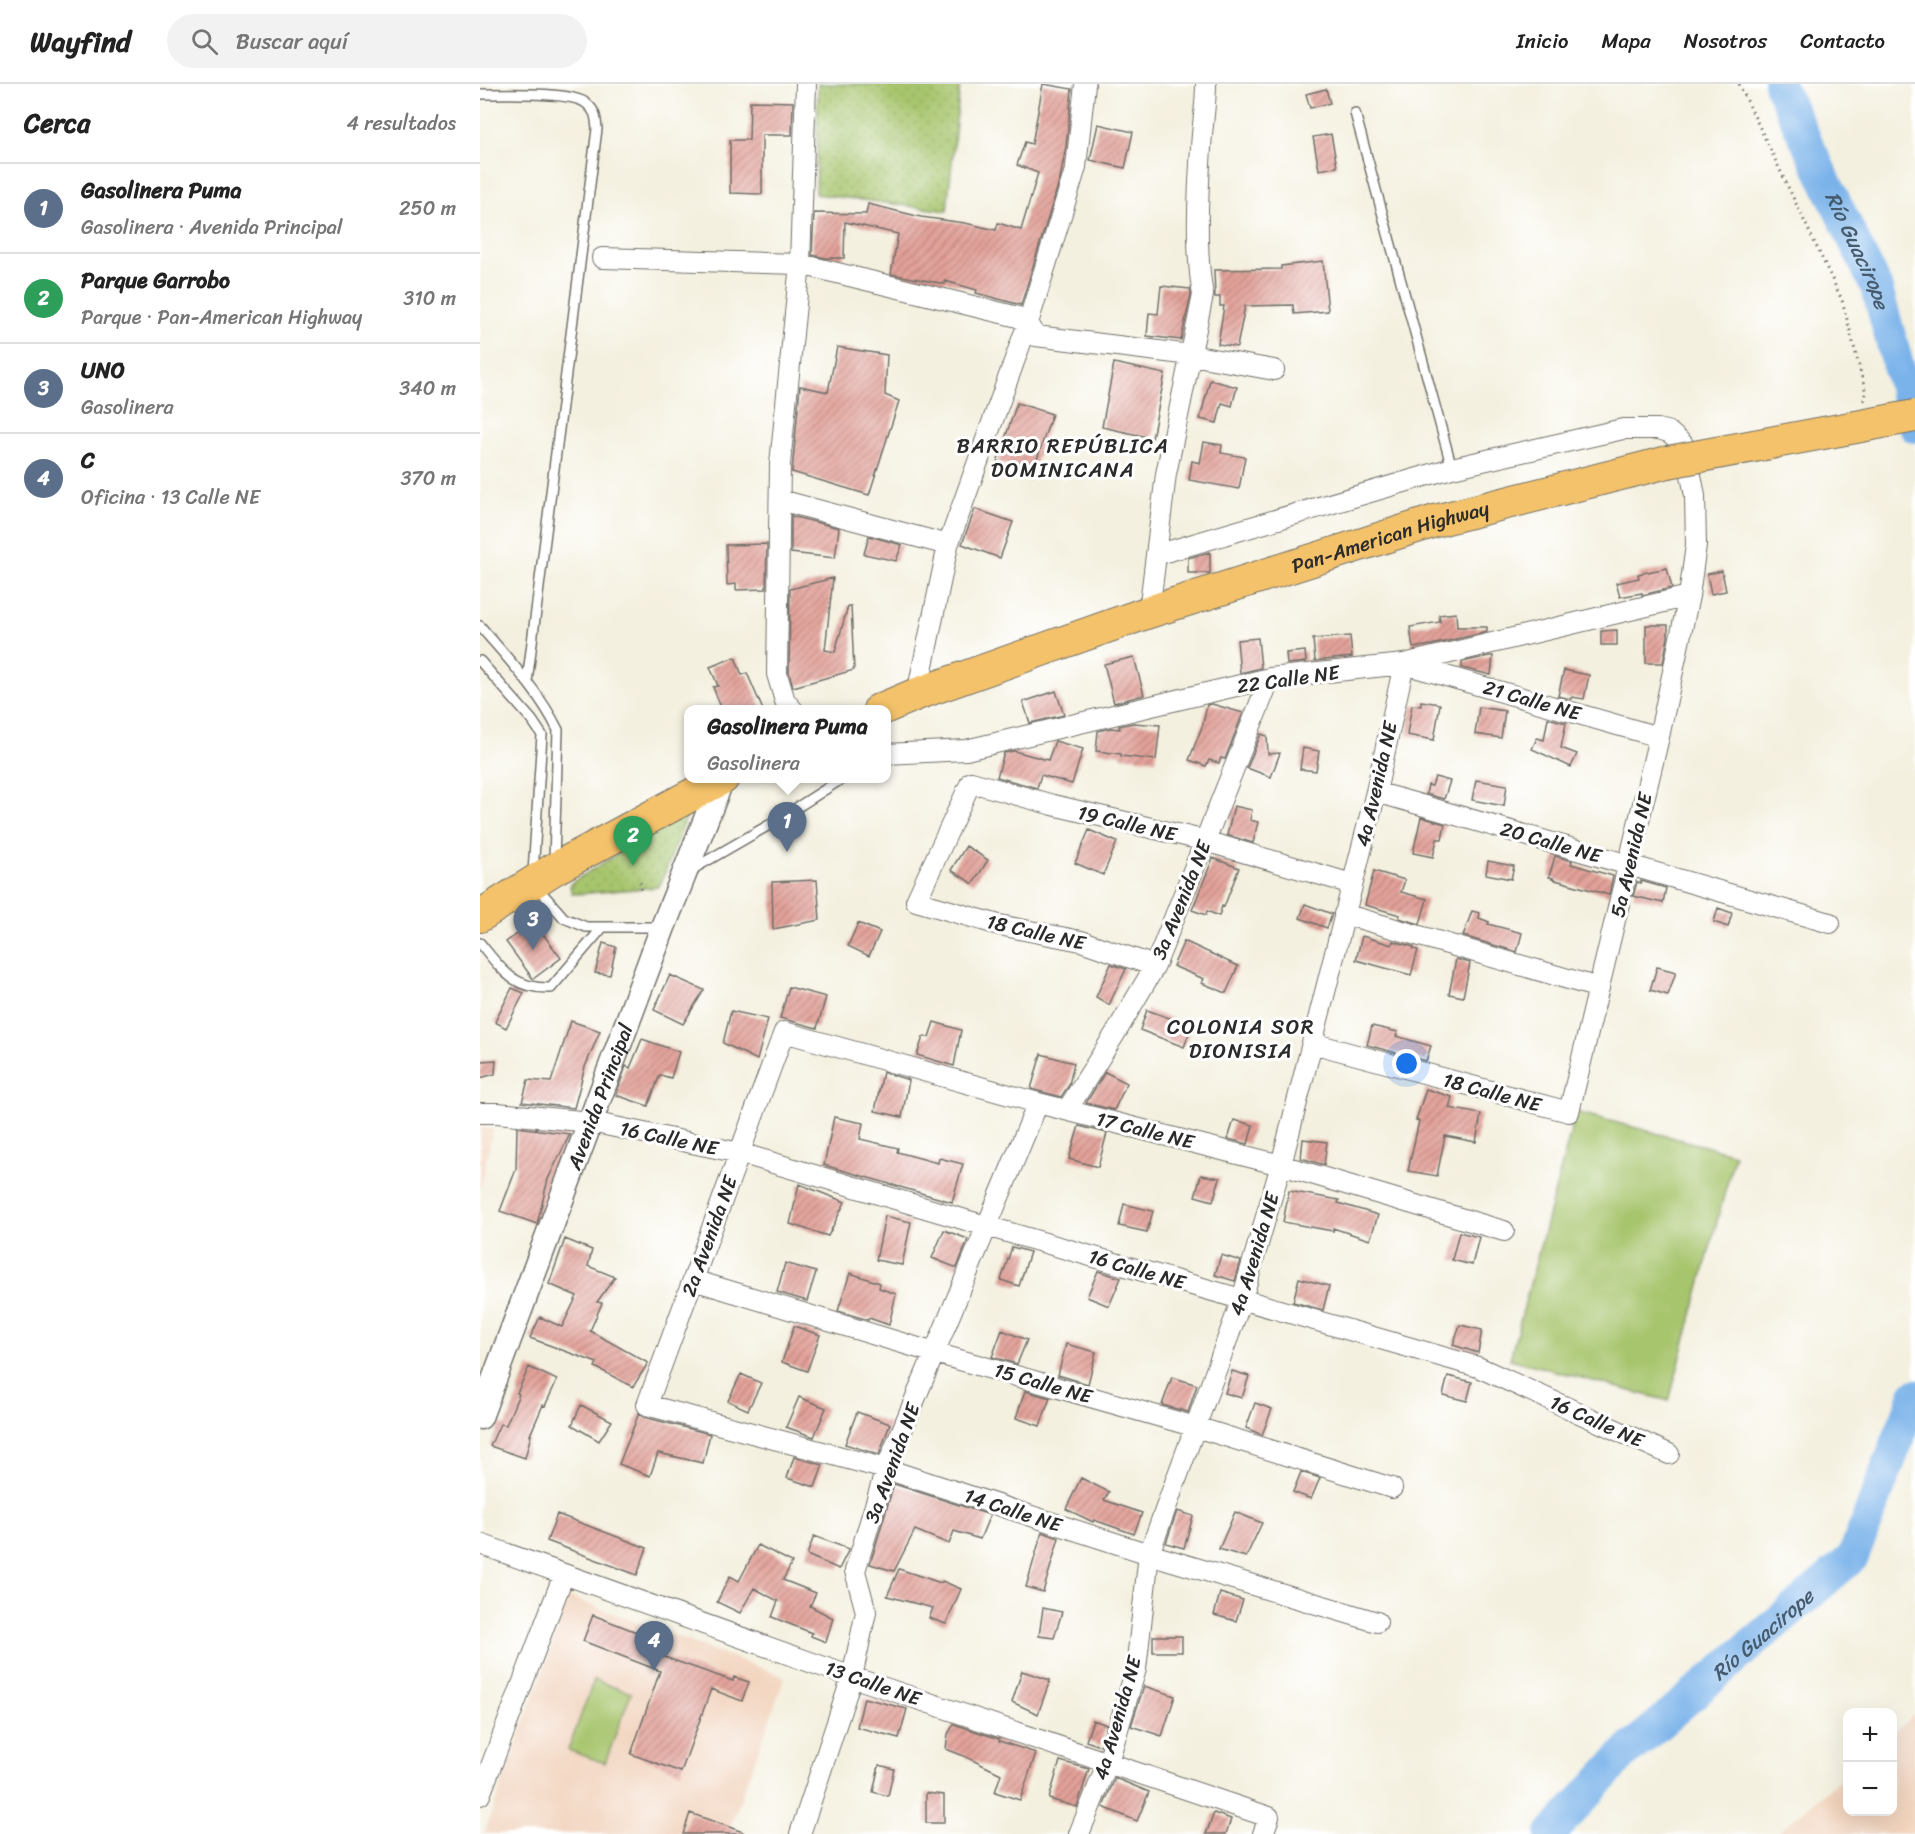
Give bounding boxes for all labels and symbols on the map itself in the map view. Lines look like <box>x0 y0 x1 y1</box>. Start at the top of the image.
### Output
water label: Río Guacirope <box>1814 185 1901 315</box>
district label: BARRIO REPÚBLICA DOMINICANA <box>956 427 1170 489</box>
street label: Pan-American Highway <box>1287 491 1494 584</box>
street label: 22 Calle NE <box>1235 655 1343 704</box>
street label: 21 Calle NE <box>1479 670 1587 732</box>
street label: 4a Avenida NE <box>1345 716 1408 850</box>
street label: 5a Avenida NE <box>1600 787 1663 921</box>
street label: 19 Calle NE <box>1074 795 1182 852</box>
pin: 1 <box>768 802 806 852</box>
street label: 20 Calle NE <box>1496 811 1607 874</box>
pin: 2 <box>614 816 652 866</box>
street label: 3a Avenida NE <box>1142 833 1222 965</box>
pin: 3 <box>514 900 552 950</box>
street label: 18 Calle NE <box>983 904 1091 961</box>
district label: COLONIA SOR DIONISIA <box>1167 1008 1315 1070</box>
street label: Avenida Principal <box>557 1018 644 1176</box>
your location <box>1392 1049 1421 1078</box>
street label: 18 Calle NE <box>1439 1063 1547 1123</box>
street label: 17 Calle NE <box>1092 1101 1199 1160</box>
street label: 16 Calle NE <box>616 1111 723 1166</box>
street label: 2a Avenida NE <box>671 1169 748 1302</box>
street label: 4a Avenida NE <box>1219 1186 1290 1320</box>
street label: 16 Calle NE <box>1084 1239 1191 1301</box>
street label: 15 Calle NE <box>990 1353 1098 1415</box>
street label: 16 Calle NE <box>1544 1385 1651 1458</box>
street label: 3a Avenida NE <box>854 1396 931 1528</box>
street label: 14 Calle NE <box>959 1478 1068 1543</box>
water label: Río Guacirope <box>1702 1578 1824 1691</box>
pin: 4 <box>634 1622 674 1671</box>
street label: 4a Avenida NE <box>1083 1650 1152 1784</box>
street label: 13 Calle NE <box>820 1651 927 1717</box>

